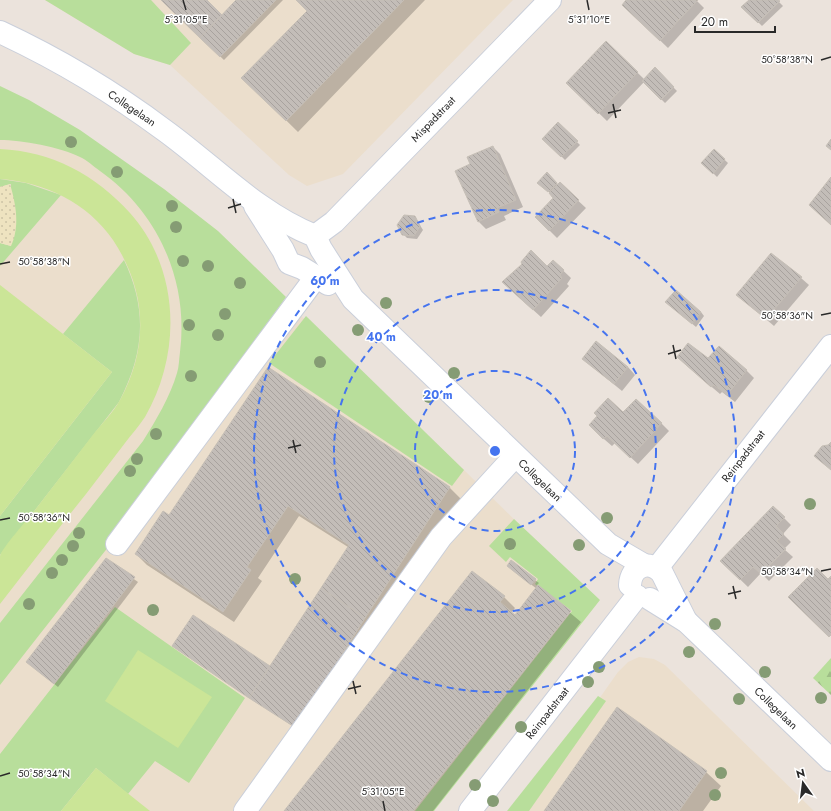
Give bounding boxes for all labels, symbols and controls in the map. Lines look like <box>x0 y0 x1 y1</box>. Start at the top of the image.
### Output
scale bar <box>695 8 775 34</box>
text: 5°31'05"E <box>164 12 208 27</box>
text: 5°31'10"E <box>568 12 610 27</box>
text: 20 m <box>701 13 728 31</box>
text: 50°58'38"N <box>761 52 813 67</box>
street label: Collegelaan <box>105 86 159 130</box>
street label: Mispadstraat <box>407 92 459 145</box>
text: 50°58'38"N <box>18 254 70 269</box>
text: 60 m <box>310 272 340 290</box>
text: 50°58'36"N <box>761 308 813 323</box>
text: 40 m <box>366 328 396 346</box>
text: 20 m <box>423 386 453 404</box>
street label: Reinpadstraat <box>717 426 769 485</box>
centre of rings <box>488 444 502 458</box>
street label: Collegelaan <box>515 455 565 505</box>
text: 50°58'36"N <box>18 510 70 525</box>
text: 50°58'34"N <box>761 564 813 579</box>
street label: Reinpadstraat <box>521 683 573 742</box>
street label: Collegelaan <box>751 683 801 733</box>
north arrow <box>783 763 823 803</box>
text: N <box>794 764 807 782</box>
text: 50°58'34"N <box>18 766 70 781</box>
text: 5°31'05"E <box>361 784 405 799</box>

